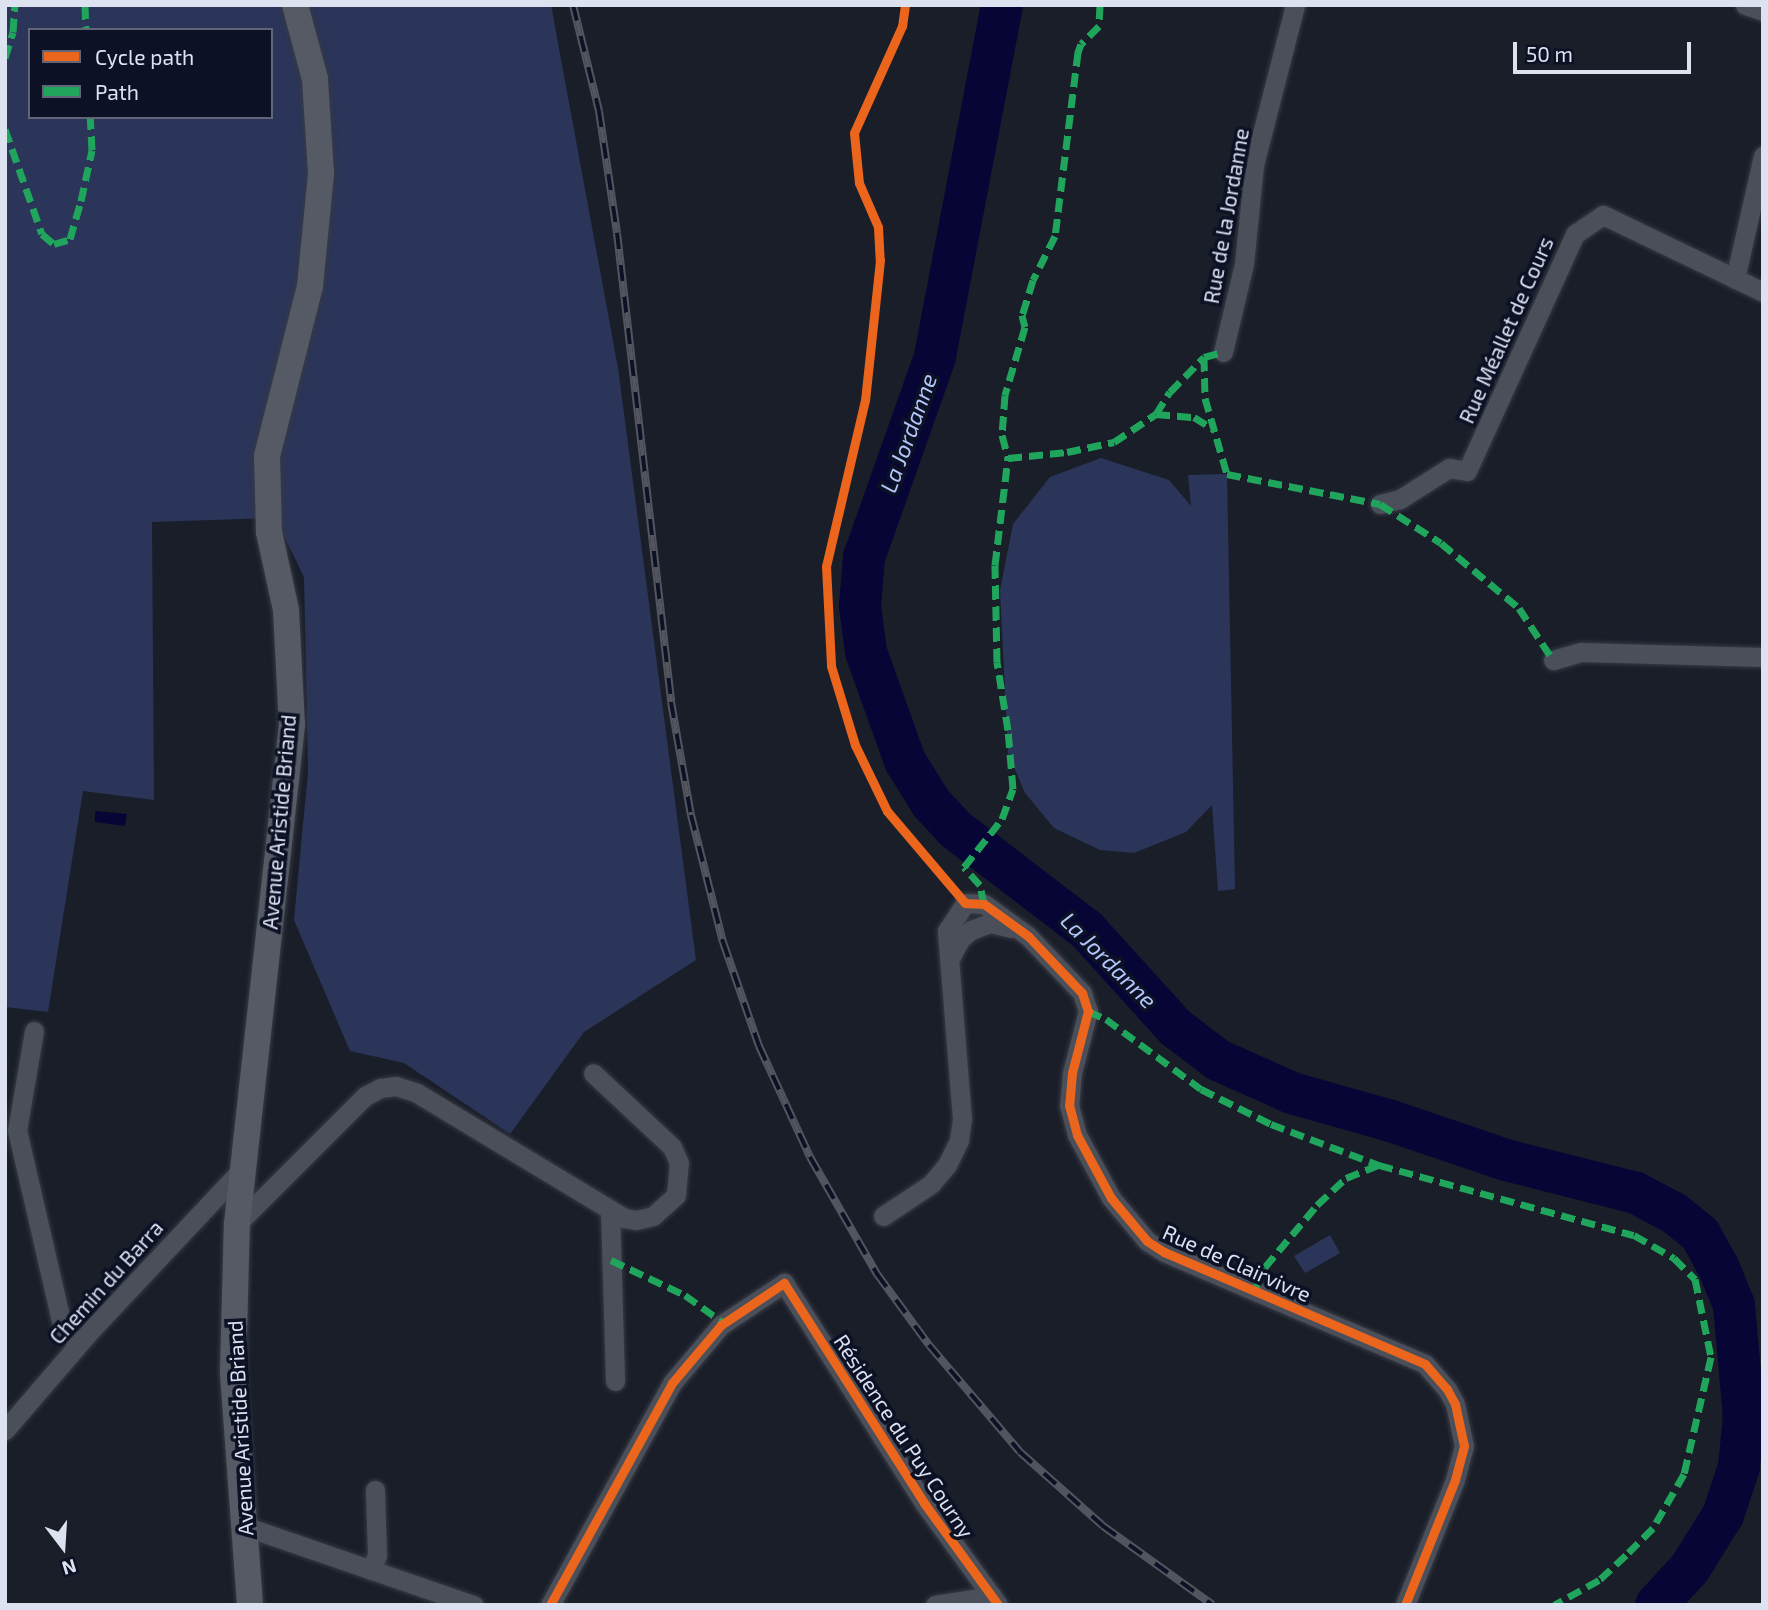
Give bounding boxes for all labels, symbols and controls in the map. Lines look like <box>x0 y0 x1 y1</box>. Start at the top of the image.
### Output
legend <box>28 28 273 119</box>
scale bar <box>1516 28 1694 72</box>
text: 50 m <box>1526 41 1573 66</box>
text: Cycle path <box>95 44 194 69</box>
text: Path <box>95 79 139 104</box>
street label: Rue de la Jordanne <box>1198 126 1254 306</box>
street label: Rue Méallet de Cours <box>1454 233 1558 427</box>
water label: La Jordanne <box>874 370 942 496</box>
street label: Avenue Aristide Briand <box>257 713 301 931</box>
water label: La Jordanne <box>1055 906 1163 1014</box>
street label: Chemin du Barra <box>44 1215 168 1349</box>
street label: Rue de Clairvivre <box>1159 1219 1315 1307</box>
street label: Avenue Aristide Briand <box>222 1319 258 1537</box>
street label: Résidence du Puy Courny <box>829 1329 979 1543</box>
north arrow <box>28 1512 98 1582</box>
text: N <box>59 1555 79 1581</box>

